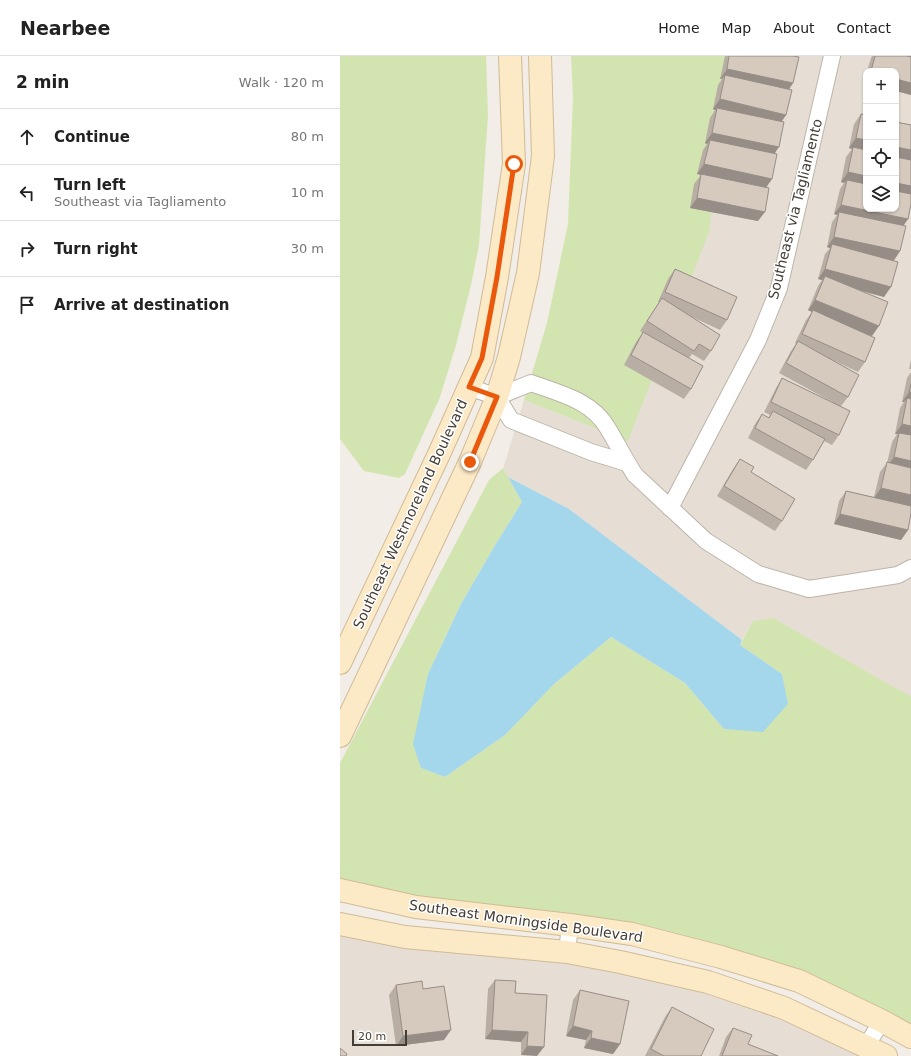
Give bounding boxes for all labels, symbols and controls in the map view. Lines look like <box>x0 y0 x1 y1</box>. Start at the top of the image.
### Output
text: Nearbee <box>20 17 110 39</box>
text: Home <box>658 20 700 36</box>
text: Map <box>722 20 751 36</box>
text: About <box>773 20 815 36</box>
text: Contact <box>837 20 891 36</box>
map controls <box>863 68 899 212</box>
button: + <box>863 68 899 104</box>
text: 2 min <box>16 72 69 92</box>
text: Walk · 120 m <box>239 75 324 90</box>
button: − <box>863 104 899 140</box>
street label: Southeast via Tagliamento <box>765 117 825 301</box>
icon: ahead <box>16 126 38 148</box>
text: Continue <box>54 128 130 146</box>
text: 80 m <box>291 129 324 144</box>
button: locate <box>863 140 899 176</box>
route start <box>505 155 523 173</box>
text: Turn left <box>54 176 126 194</box>
button: layers <box>863 176 899 212</box>
icon: left <box>16 182 38 204</box>
text: 10 m <box>291 185 324 200</box>
text: Southeast via Tagliamento <box>54 194 226 209</box>
icon: right <box>16 238 38 260</box>
text: Turn right <box>54 240 138 258</box>
text: 30 m <box>291 241 324 256</box>
icon: arrive <box>16 294 38 316</box>
text: Arrive at destination <box>54 296 229 314</box>
street label: Southeast Westmoreland Boulevard <box>350 397 470 631</box>
route end <box>461 453 479 471</box>
street label: Southeast Morningside Boulevard <box>408 897 644 945</box>
scale bar <box>352 1028 407 1047</box>
text: 20 m <box>358 1030 386 1043</box>

